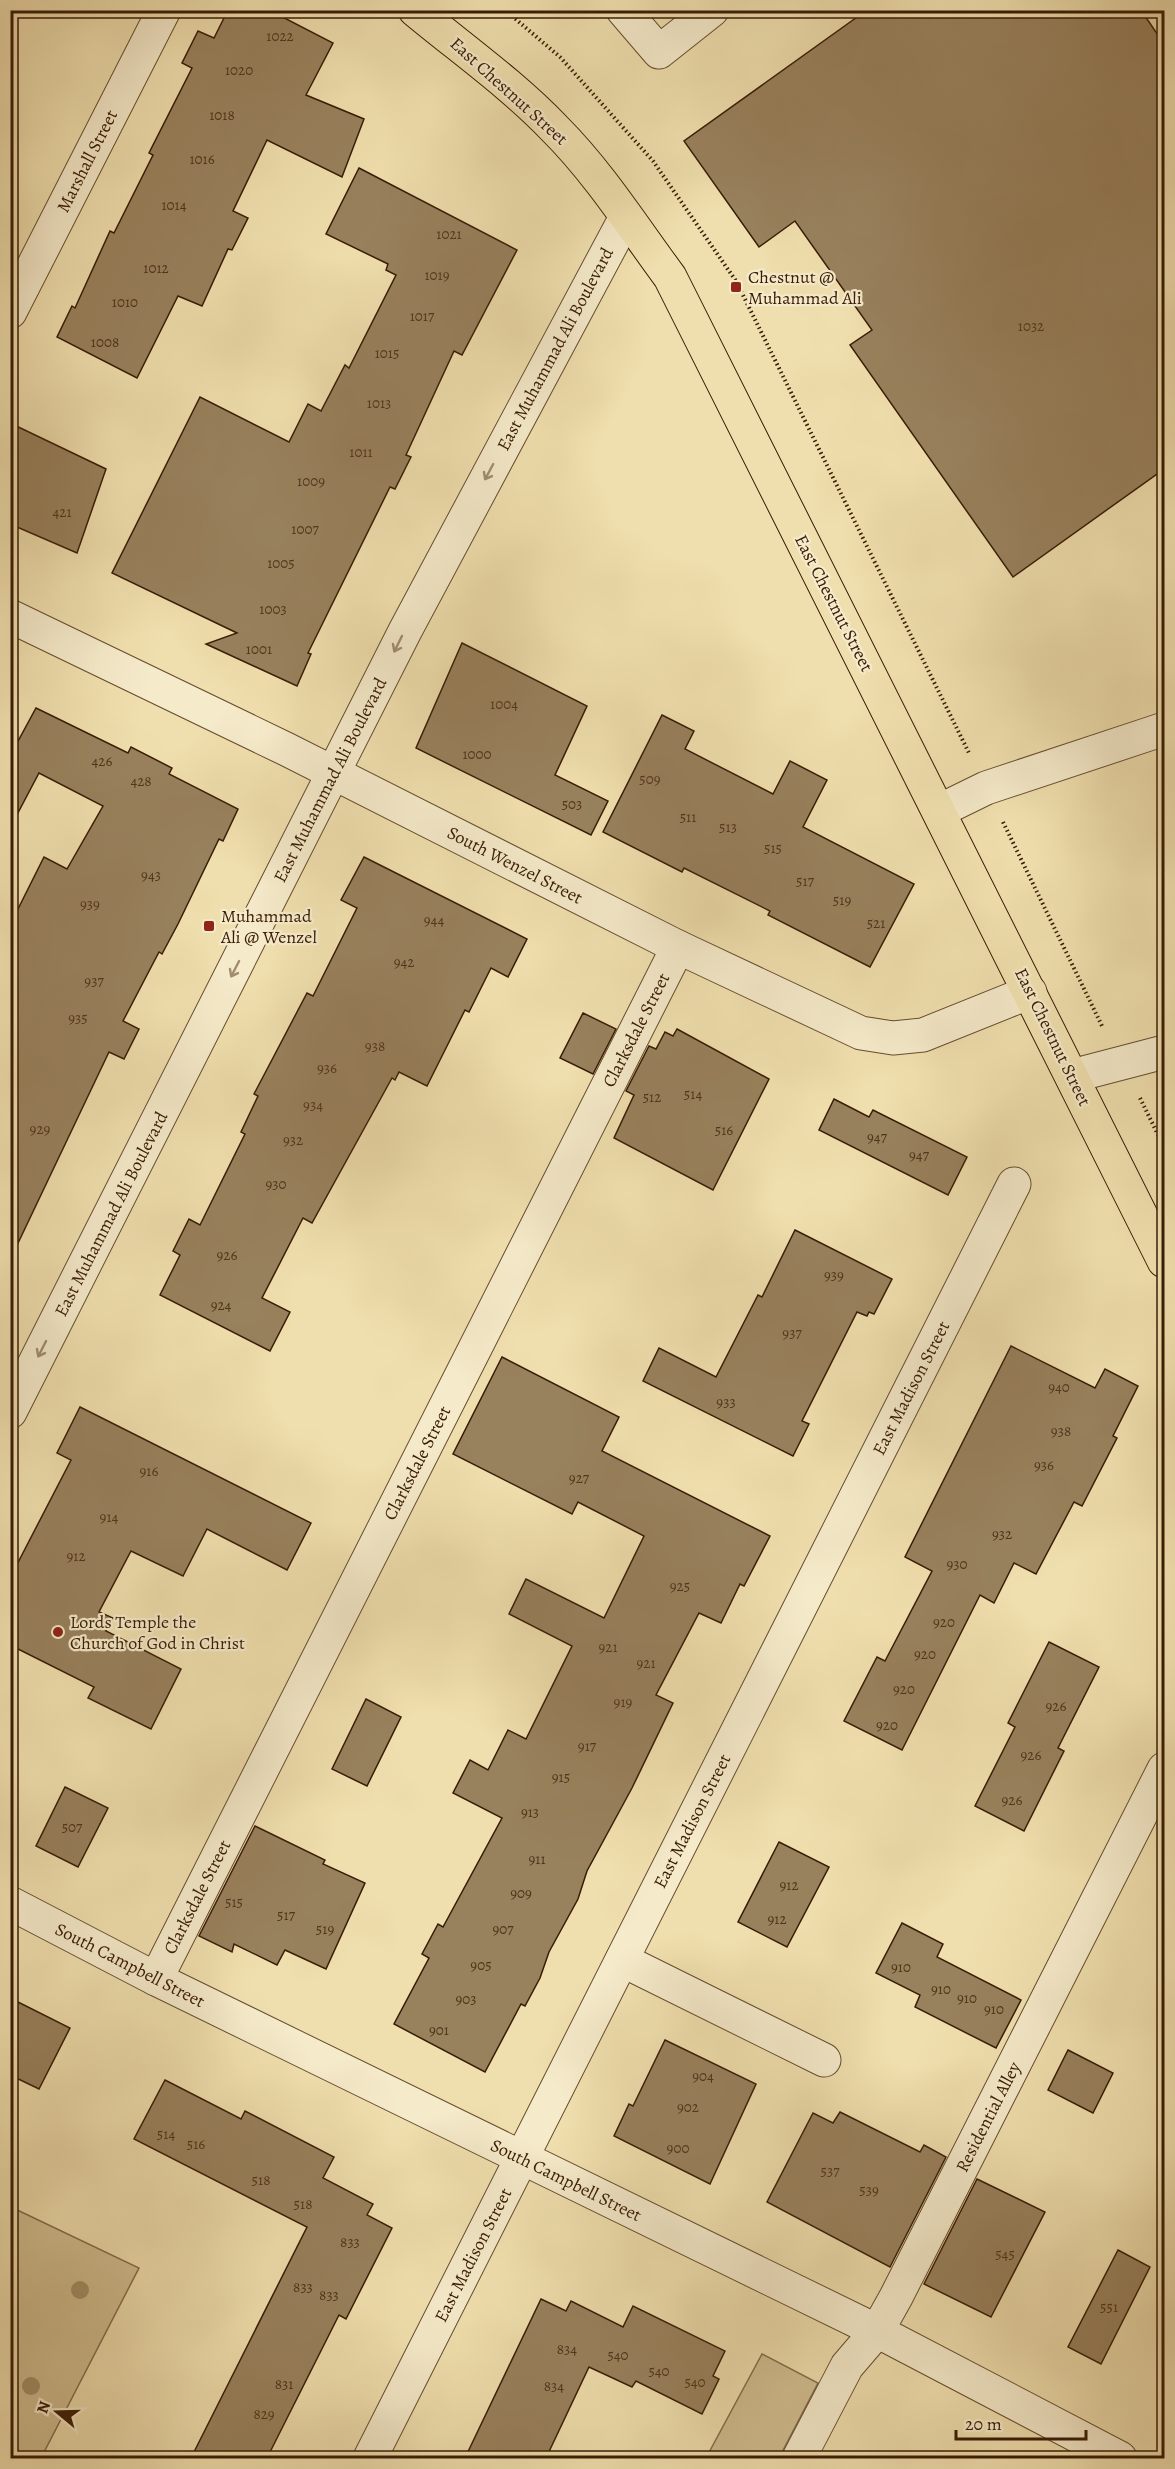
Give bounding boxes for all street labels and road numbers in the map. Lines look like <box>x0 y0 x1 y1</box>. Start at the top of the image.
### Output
street label: East Chestnut Street <box>445 32 573 150</box>
street label: Marshall Street <box>51 106 123 216</box>
street label: East Muhammad Ali Boulevard <box>491 243 619 455</box>
street label: East Chestnut Street <box>789 530 879 676</box>
street label: East Muhammad Ali Boulevard <box>268 673 392 887</box>
street label: South Wenzel Street <box>443 821 587 910</box>
street label: East Chestnut Street <box>1009 964 1097 1110</box>
street label: Clarksdale Street <box>597 969 675 1091</box>
street label: East Muhammad Ali Boulevard <box>49 1107 173 1321</box>
street label: East Madison Street <box>867 1317 955 1459</box>
street label: Clarksdale Street <box>378 1402 456 1524</box>
street label: East Madison Street <box>648 1750 736 1892</box>
street label: Clarksdale Street <box>158 1836 236 1958</box>
street label: South Campbell Street <box>51 1917 209 2013</box>
street label: Residential Alley <box>950 2057 1027 2176</box>
street label: South Campbell Street <box>487 2133 645 2227</box>
street label: East Madison Street <box>429 2184 517 2326</box>

